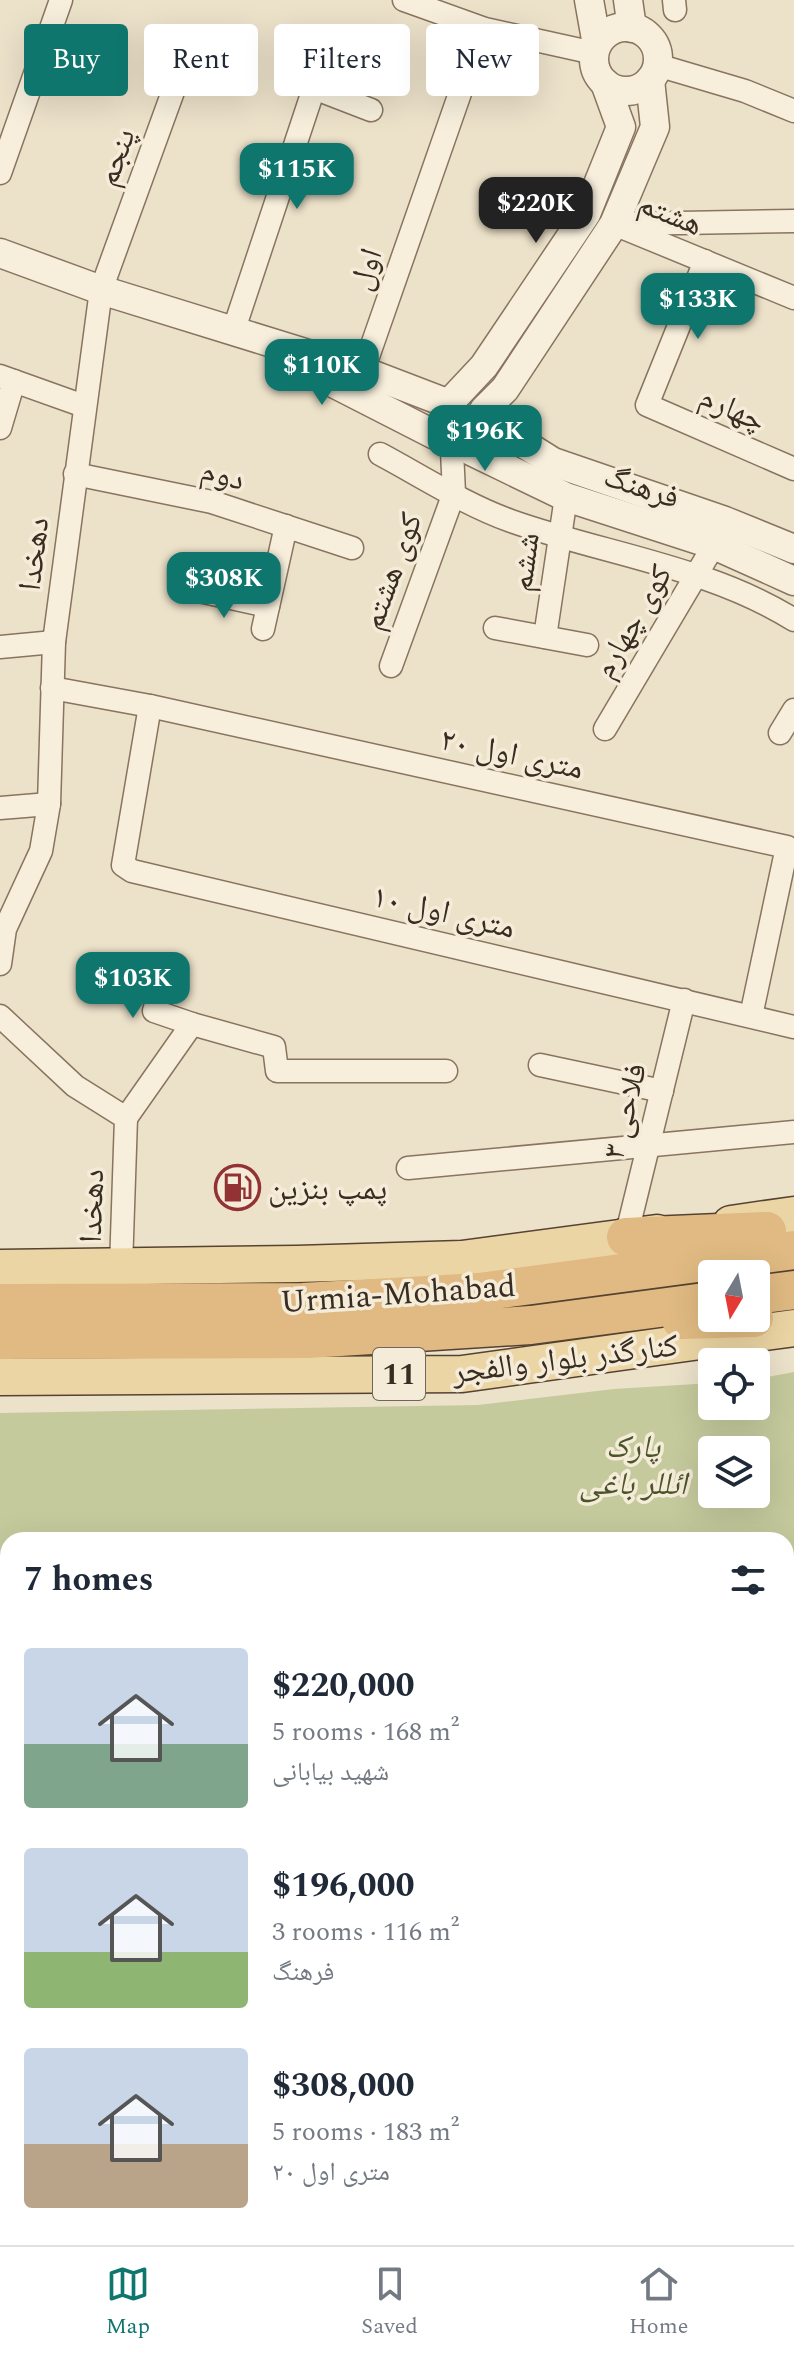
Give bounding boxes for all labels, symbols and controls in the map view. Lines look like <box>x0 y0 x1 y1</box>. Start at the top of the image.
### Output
chip: Buy <box>24 24 128 96</box>
chip: Rent <box>144 24 258 96</box>
chip: Filters <box>274 24 410 96</box>
chip: New <box>426 24 539 96</box>
street label: پنجم <box>83 122 149 193</box>
pin: $115K <box>241 143 353 211</box>
text: $115K <box>258 149 336 189</box>
pin: $220K <box>480 177 592 245</box>
street label: هشتم <box>631 179 710 249</box>
text: $220K <box>497 183 575 223</box>
street label: اول <box>336 242 396 297</box>
pin: $133K <box>642 273 754 341</box>
text: $133K <box>659 279 737 319</box>
pin: $110K <box>266 339 378 407</box>
text: $110K <box>283 345 361 385</box>
street label: چهارم <box>691 373 774 446</box>
pin: $196K <box>429 405 541 473</box>
text: $196K <box>446 411 524 451</box>
street label: دوم <box>195 446 250 505</box>
street label: فرهنگ <box>597 452 686 523</box>
street label: کوی هشتم <box>349 506 436 637</box>
street label: دهخدا <box>6 515 63 594</box>
street label: ششم <box>497 530 554 595</box>
pin: $308K <box>168 552 280 620</box>
street label: کوی چهارم <box>581 556 686 688</box>
text: $308K <box>185 558 263 598</box>
street label: ۲۰ متری اول <box>436 715 588 794</box>
street label: ۱۰ متری اول <box>367 872 520 953</box>
pin: $103K <box>77 952 189 1020</box>
text: $103K <box>94 958 172 998</box>
street label: فلاحی ۳ <box>590 1058 661 1165</box>
fuel station icon: پمپ بنزین <box>213 1164 261 1212</box>
place label: پمپ بنزین <box>268 1165 387 1214</box>
street label: دهخدا <box>67 1168 118 1244</box>
north arrow <box>698 1260 770 1332</box>
map controls <box>698 1260 770 1508</box>
street label: Urmia-Mohabad <box>279 1262 517 1327</box>
street label: کنارگذر بلوار والفجر <box>448 1321 681 1398</box>
road number: 11 <box>373 1348 425 1400</box>
button: locate <box>698 1348 770 1420</box>
park label: پارک ائللر باغی <box>579 1423 690 1509</box>
button: layers <box>698 1436 770 1508</box>
text: 7 homes <box>24 1554 154 1606</box>
icon: filters <box>726 1558 770 1602</box>
text: $220,000 <box>272 1660 415 1712</box>
icon: home <box>88 1680 184 1776</box>
text: 5 rooms · 168 m² <box>272 1712 459 1752</box>
text: شهید بیابانی <box>272 1752 389 1792</box>
text: $196,000 <box>272 1860 415 1912</box>
icon: home <box>88 1880 184 1976</box>
text: 3 rooms · 116 m² <box>272 1912 459 1952</box>
text: فرهنگ <box>272 1952 334 1992</box>
text: $308,000 <box>272 2060 415 2112</box>
icon: home <box>88 2080 184 2176</box>
text: 5 rooms · 183 m² <box>272 2112 459 2152</box>
text: ۲۰ متری اول <box>272 2152 390 2192</box>
tab: Map <box>106 2262 150 2343</box>
tab: Saved <box>361 2262 418 2343</box>
tab: Home <box>629 2262 688 2343</box>

